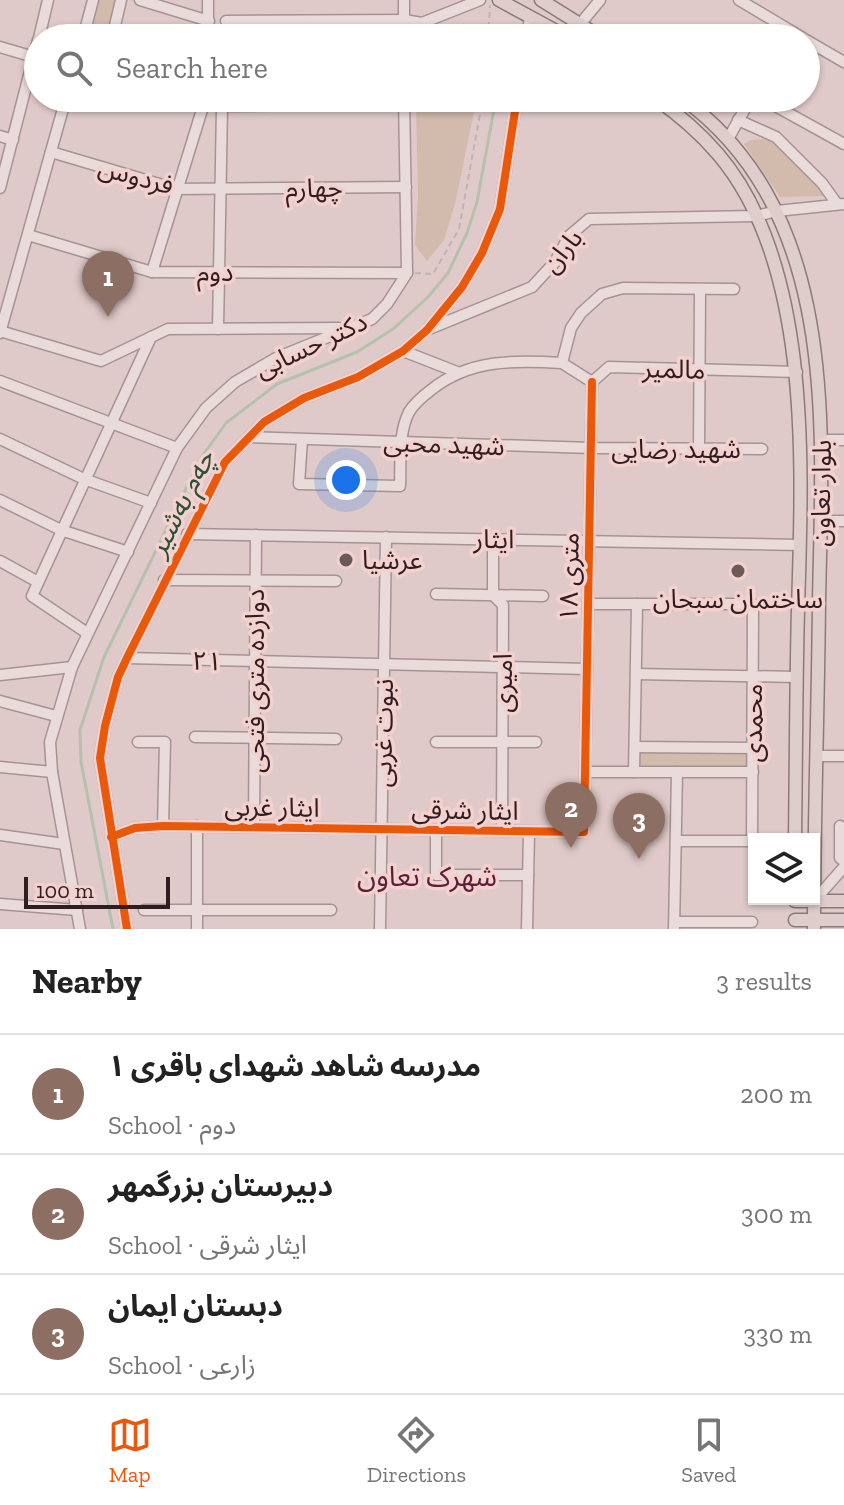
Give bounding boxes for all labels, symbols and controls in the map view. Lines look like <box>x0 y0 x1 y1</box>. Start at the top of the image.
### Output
search box <box>24 24 820 112</box>
icon: search <box>52 46 96 90</box>
text: Search here <box>116 50 268 86</box>
street label: فردوس <box>95 151 177 201</box>
street label: چهارم <box>285 172 343 208</box>
street label: باران <box>535 222 589 280</box>
pin: 1 <box>82 251 134 317</box>
street label: دوم <box>197 256 233 292</box>
street label: دکتر حسابی <box>250 305 372 385</box>
street label: مالمیر <box>641 352 706 386</box>
street label: شهید محبی <box>383 426 505 462</box>
street label: شهید رضایی <box>611 433 741 465</box>
street label: بلوار تعاون <box>804 439 838 547</box>
water label: چەم بەشیر <box>139 444 225 565</box>
your location <box>326 460 366 500</box>
street label: ایثار <box>472 523 515 555</box>
street label: ۱۸ متری <box>552 532 586 622</box>
place label: عرشیا <box>362 544 422 576</box>
marker: عرشیا <box>337 551 355 569</box>
marker: ساختمان سبحان <box>729 562 747 580</box>
place label: ساختمان سبحان <box>653 583 823 615</box>
street label: دوازده متری فتحی <box>239 589 271 773</box>
street label: ۲۱ <box>192 644 222 678</box>
street label: امیری <box>487 653 519 713</box>
street label: نبوت غربی <box>366 678 400 788</box>
street label: محمدی <box>737 684 769 762</box>
pin: 2 <box>545 782 597 848</box>
street label: ایثار غربی <box>224 790 320 824</box>
street label: ایثار شرقی <box>411 793 519 827</box>
pin: 3 <box>613 793 665 859</box>
map controls <box>748 833 820 905</box>
button: layers <box>748 833 820 905</box>
district label: شهرک تعاون <box>357 860 497 893</box>
scale bar <box>24 873 170 909</box>
text: 100 m <box>36 877 94 904</box>
text: Nearby <box>32 961 142 1002</box>
text: 3 results <box>716 965 812 997</box>
text: مدرسه شاهد شهدای باقری ۱ <box>108 1048 481 1084</box>
text: 1 <box>53 1078 63 1110</box>
text: 200 m <box>740 1078 812 1110</box>
text: School · دوم <box>108 1109 236 1141</box>
text: دبیرستان بزرگمهر <box>108 1168 333 1204</box>
text: 2 <box>51 1198 65 1230</box>
text: 300 m <box>741 1198 812 1230</box>
text: School · ایثار شرقی <box>108 1229 307 1261</box>
text: دبستان ایمان <box>108 1288 283 1324</box>
text: 3 <box>51 1318 65 1350</box>
text: 330 m <box>743 1318 812 1350</box>
text: School · زارعی <box>108 1349 256 1381</box>
tab: Map <box>108 1413 152 1488</box>
tab: Directions <box>367 1413 466 1488</box>
tab: Saved <box>681 1413 736 1488</box>

